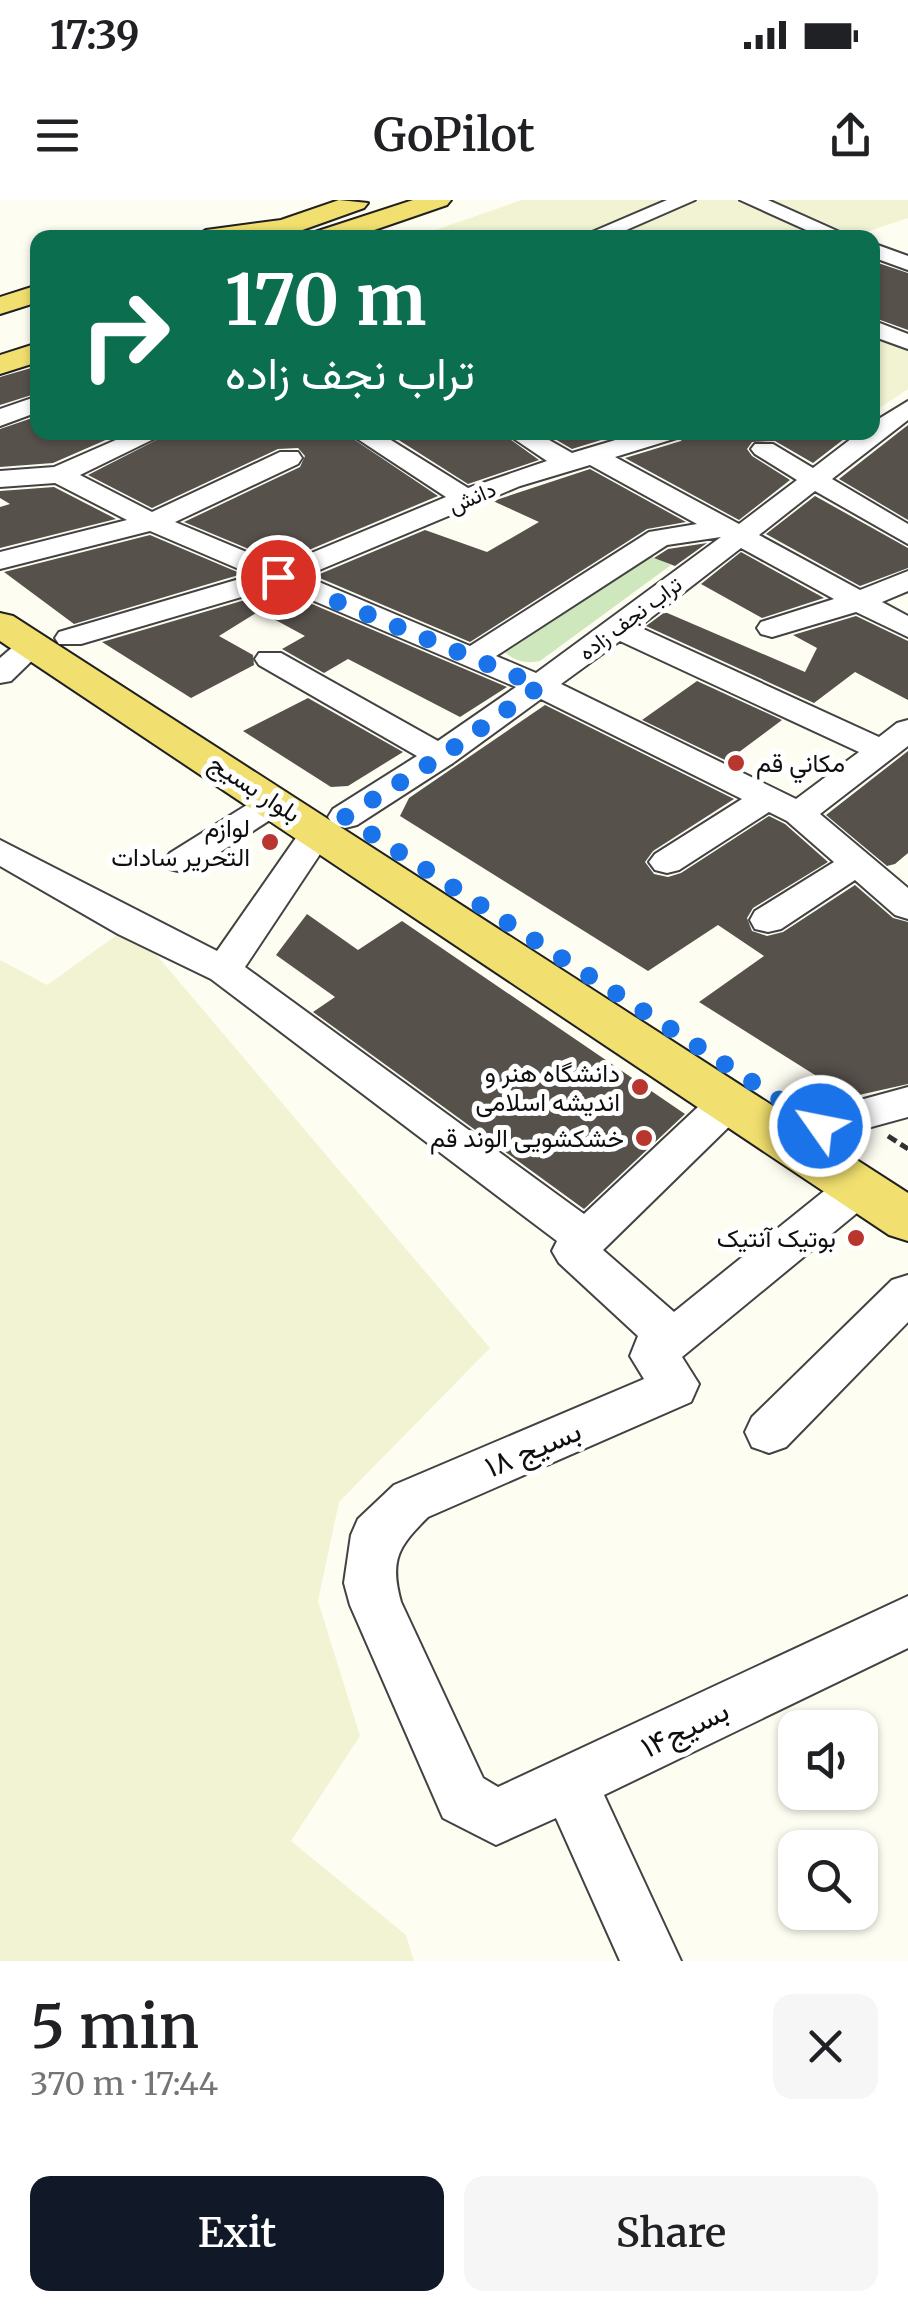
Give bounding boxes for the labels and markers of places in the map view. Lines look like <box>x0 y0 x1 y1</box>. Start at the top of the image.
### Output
pin <box>236 535 321 620</box>
place label: مكاني قم <box>756 747 845 784</box>
marker: مكاني قم <box>725 752 747 774</box>
place label: لوازم التحریر سادات <box>111 812 250 873</box>
marker: لوازم التحریر سادات <box>259 831 281 853</box>
place label: دانشگاه هنر و اندیشه اسلامی <box>475 1057 620 1118</box>
marker: دانشگاه هنر و اندیشه اسلامی <box>629 1076 651 1098</box>
place label: خشکشویی الوند قم <box>430 1122 624 1155</box>
marker: خشکشویی الوند قم <box>633 1127 655 1149</box>
place label: بوتیک آنتیک <box>717 1222 836 1254</box>
marker: بوتیک آنتیک <box>845 1227 867 1249</box>

